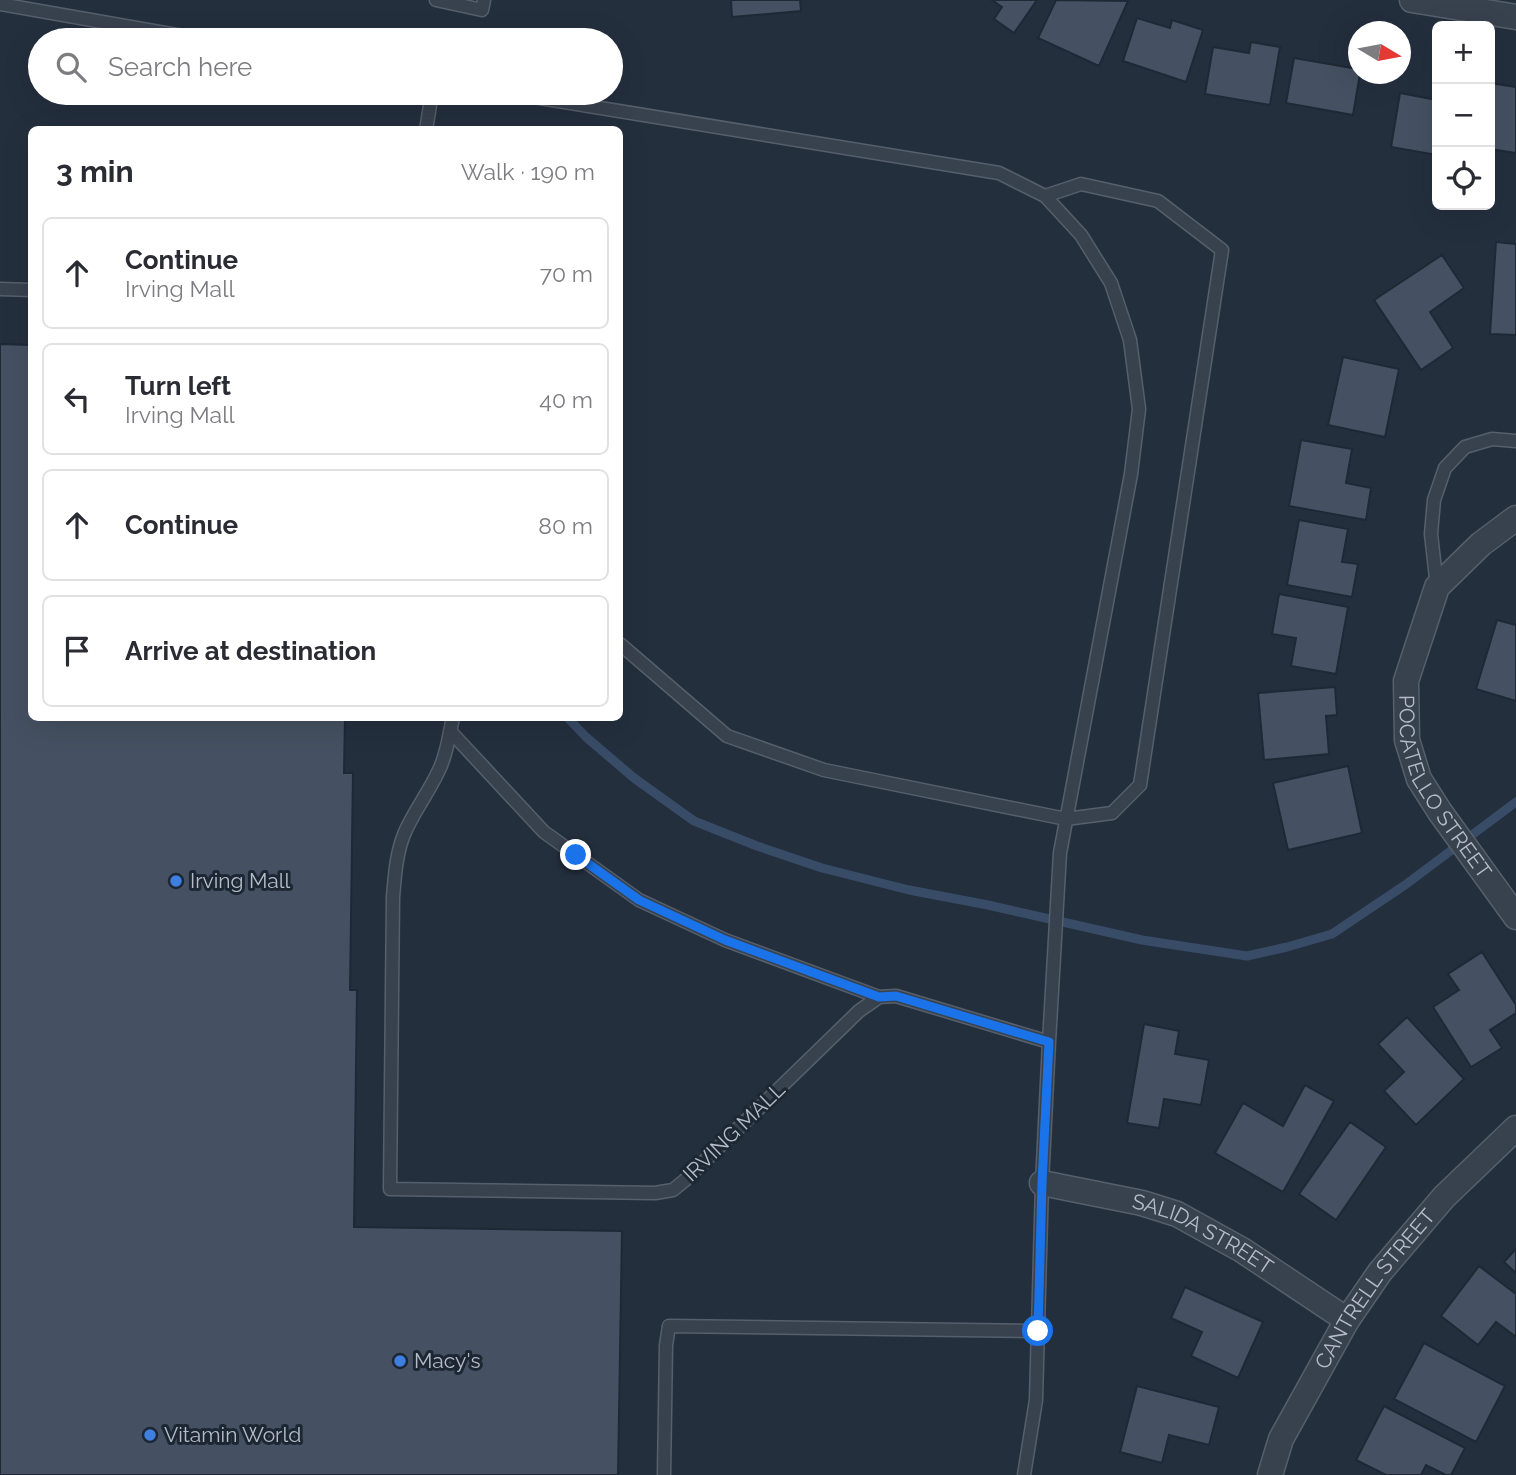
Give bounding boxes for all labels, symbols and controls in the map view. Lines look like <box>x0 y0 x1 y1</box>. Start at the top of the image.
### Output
north arrow <box>1348 21 1411 84</box>
map controls <box>1432 21 1495 210</box>
button: + <box>1432 21 1495 84</box>
search box <box>28 28 623 105</box>
icon: search <box>52 48 90 86</box>
text: Search here <box>108 52 252 82</box>
button: − <box>1432 84 1495 147</box>
button: locate <box>1432 147 1495 210</box>
text: 3 min <box>56 154 134 189</box>
text: Walk · 190 m <box>461 158 595 185</box>
text: Continue <box>125 245 238 275</box>
icon: ahead <box>58 254 96 292</box>
text: 70 m <box>540 260 593 287</box>
text: Irving Mall <box>125 275 235 302</box>
text: Turn left <box>125 371 231 401</box>
icon: left <box>58 380 96 418</box>
text: 40 m <box>539 386 593 413</box>
text: Irving Mall <box>125 401 235 428</box>
icon: ahead <box>58 506 96 544</box>
text: Continue <box>125 510 238 540</box>
text: 80 m <box>538 512 593 539</box>
icon: arrive <box>58 632 96 670</box>
text: Arrive at destination <box>125 636 376 666</box>
street label: POCATELLO STREET <box>1394 695 1497 883</box>
route end <box>560 839 591 870</box>
place label: Irving Mall <box>190 868 290 893</box>
marker: Irving Mall <box>168 873 184 889</box>
street label: IRVING MALL <box>678 1077 790 1186</box>
street label: SALIDA STREET <box>1130 1188 1278 1279</box>
street label: CANTRELL STREET <box>1309 1204 1440 1373</box>
route start <box>1022 1315 1053 1346</box>
place label: Macy's <box>414 1348 481 1373</box>
marker: Macy's <box>392 1353 408 1369</box>
place label: Vitamin World <box>164 1422 301 1447</box>
marker: Vitamin World <box>142 1427 158 1443</box>

